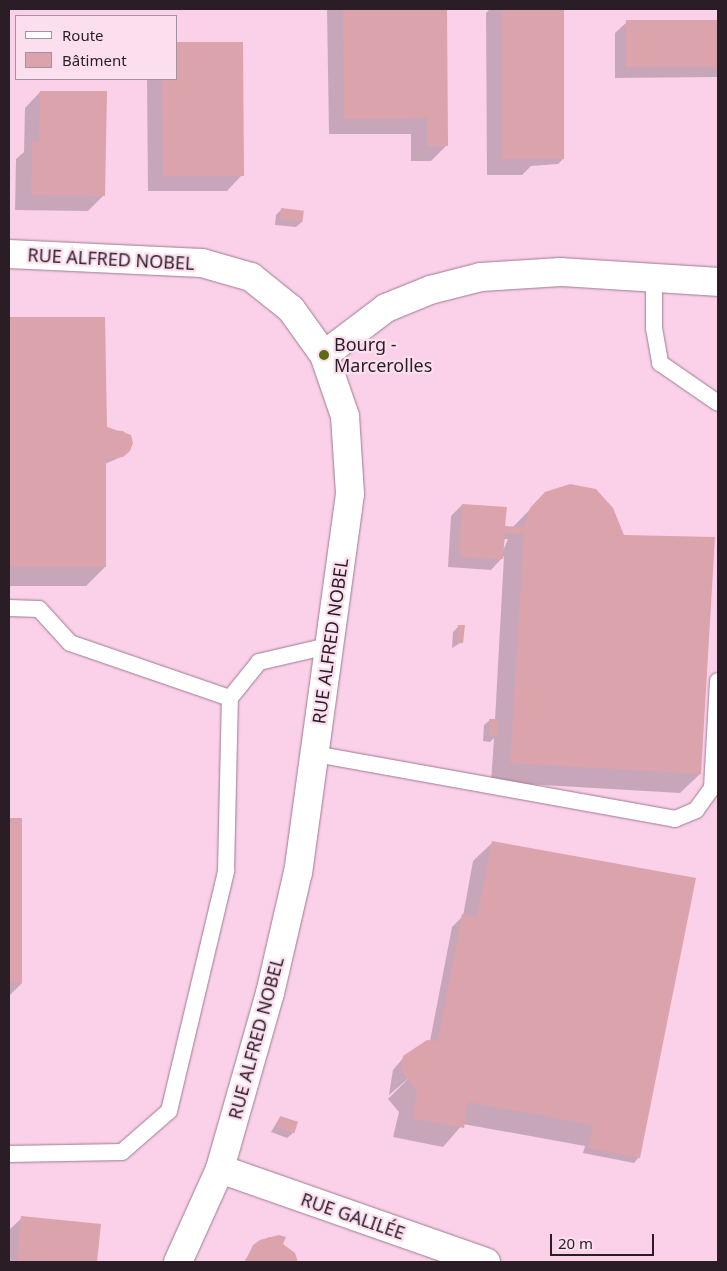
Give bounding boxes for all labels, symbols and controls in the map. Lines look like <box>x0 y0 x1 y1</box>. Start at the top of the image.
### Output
legend <box>15 15 178 80</box>
text: Route <box>62 25 104 45</box>
text: Bâtiment <box>62 50 127 70</box>
street label: RUE ALFRED NOBEL <box>27 244 195 274</box>
place label: Bourg - Marcerolles <box>334 334 432 376</box>
marker: Bourg - Marcerolles <box>318 349 330 361</box>
street label: RUE ALFRED NOBEL <box>308 557 352 725</box>
street label: RUE ALFRED NOBEL <box>224 954 288 1122</box>
street label: RUE GALILÉE <box>298 1188 408 1244</box>
scale bar <box>552 1224 656 1256</box>
text: 20 m <box>558 1233 593 1253</box>

